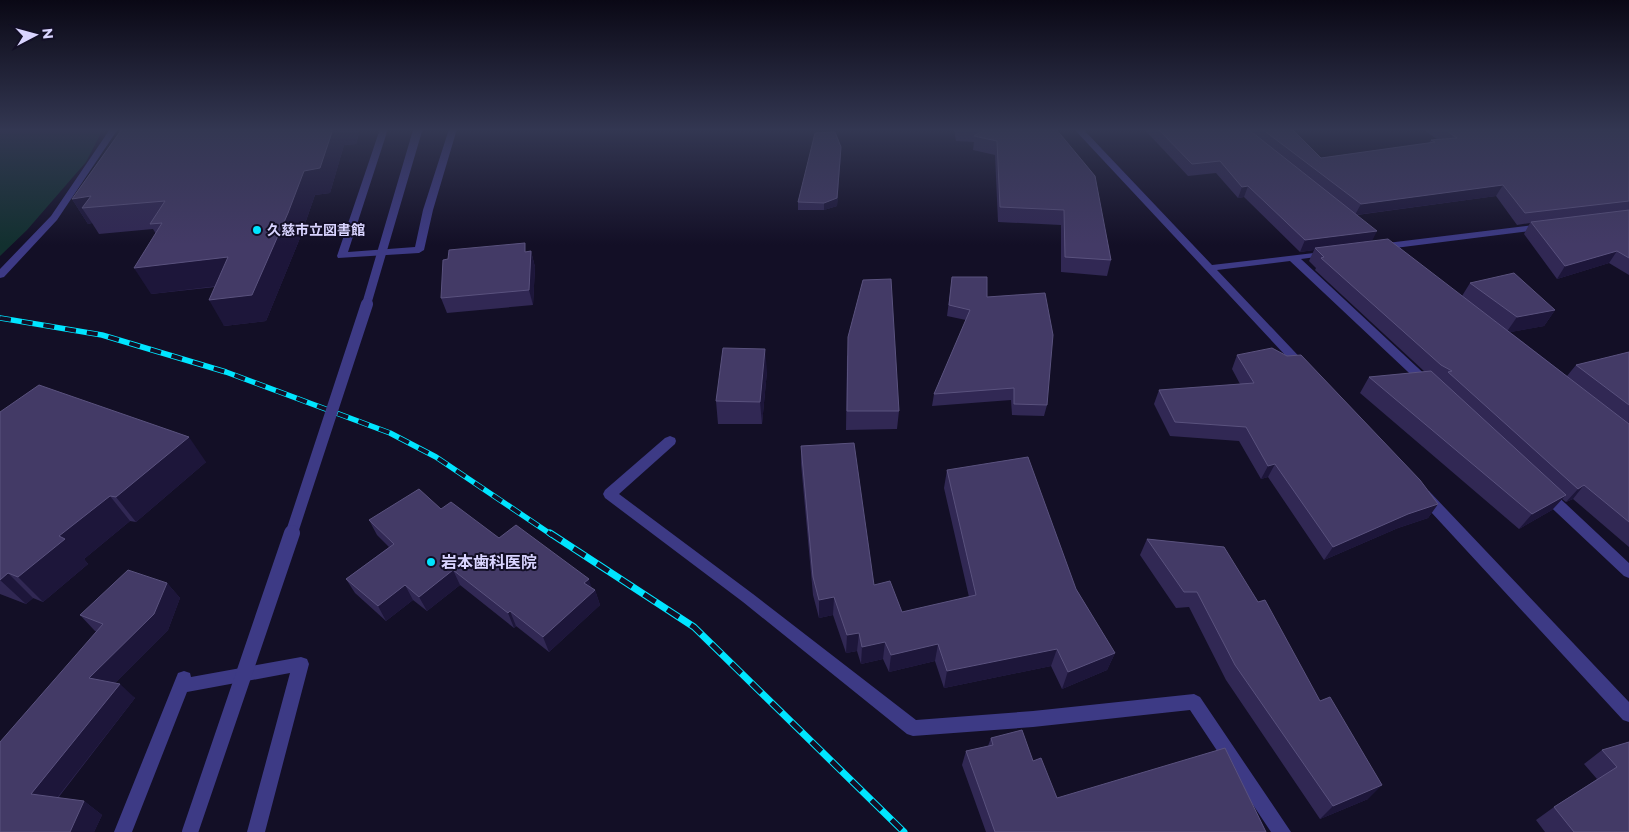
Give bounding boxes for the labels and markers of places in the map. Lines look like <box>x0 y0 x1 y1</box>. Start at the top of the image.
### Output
place label: 久慈市立図書館 <box>267 221 365 239</box>
marker: 久慈市立図書館 <box>251 224 263 236</box>
place label: 岩本歯科医院 <box>441 553 537 572</box>
marker: 岩本歯科医院 <box>425 556 437 568</box>

